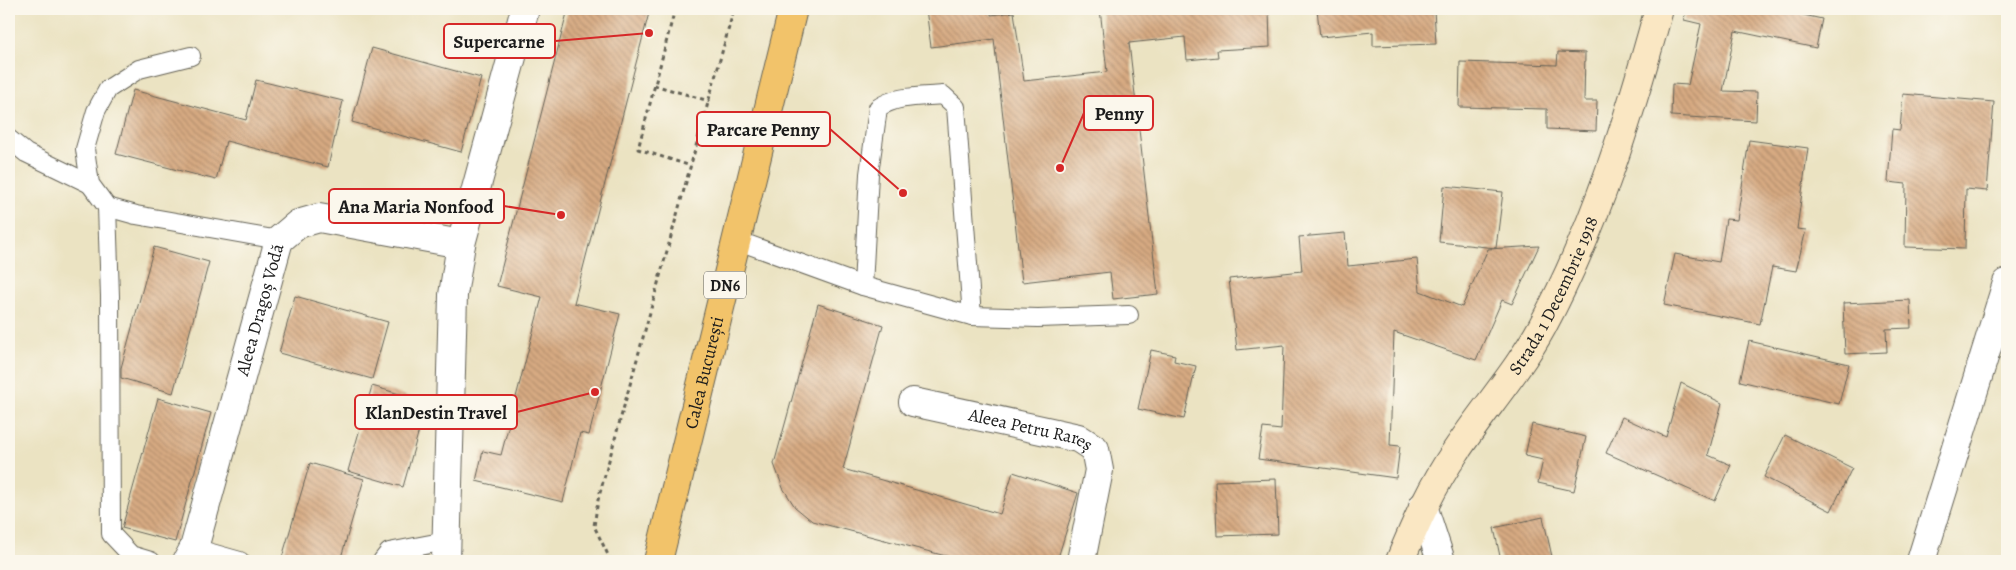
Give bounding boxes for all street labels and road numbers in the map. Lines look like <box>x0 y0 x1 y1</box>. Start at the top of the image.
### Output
street label: Strada 1 Decembrie 1918 <box>1503 213 1604 380</box>
street label: Aleea Dragoș Vodă <box>230 240 290 379</box>
road number: DN6 <box>704 272 746 298</box>
street label: Calea București <box>679 314 729 431</box>
street label: Aleea Petru Rareș <box>966 402 1098 457</box>

